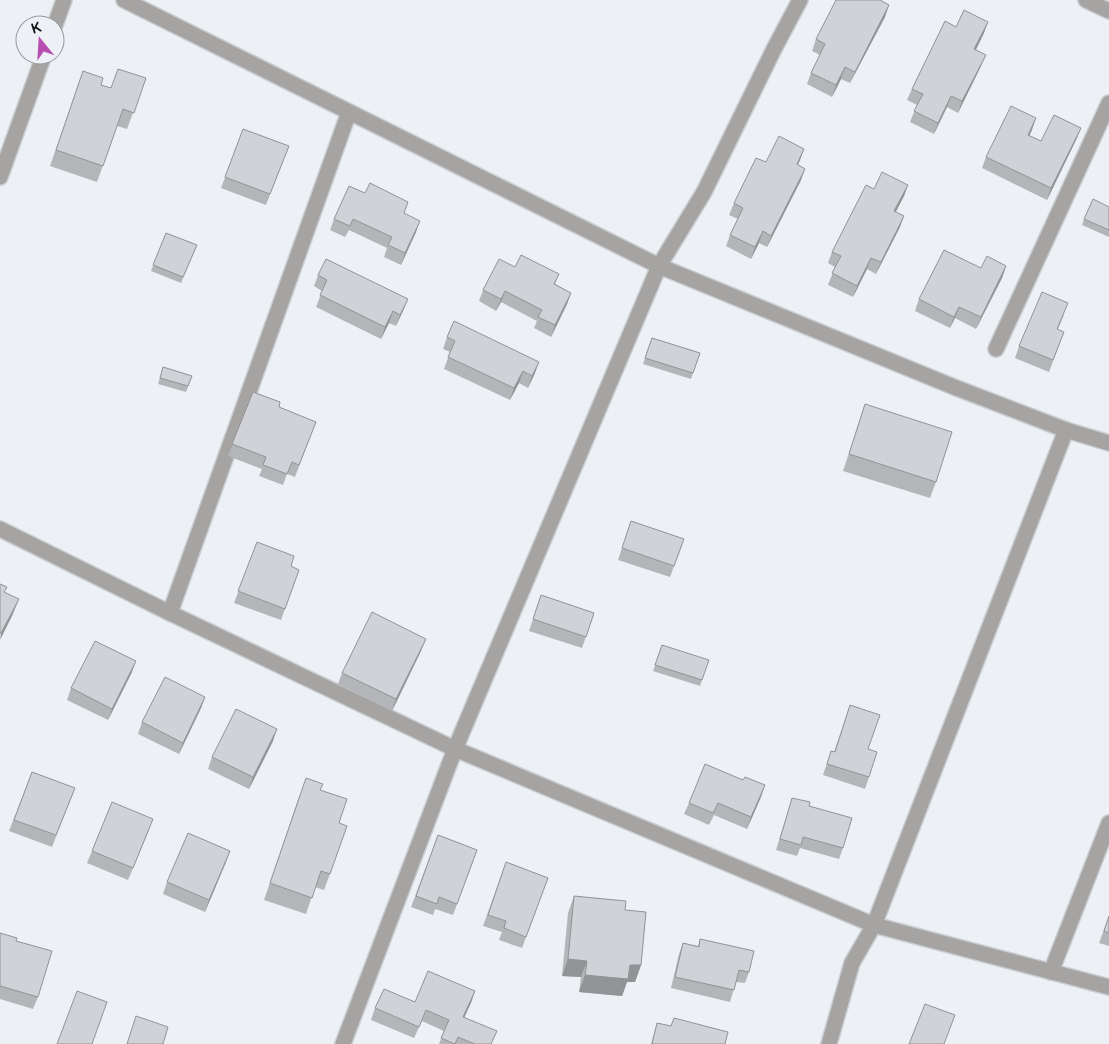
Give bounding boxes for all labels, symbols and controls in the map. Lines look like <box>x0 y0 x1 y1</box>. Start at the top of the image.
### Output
north arrow <box>15 15 65 65</box>
text: K <box>29 18 44 38</box>

